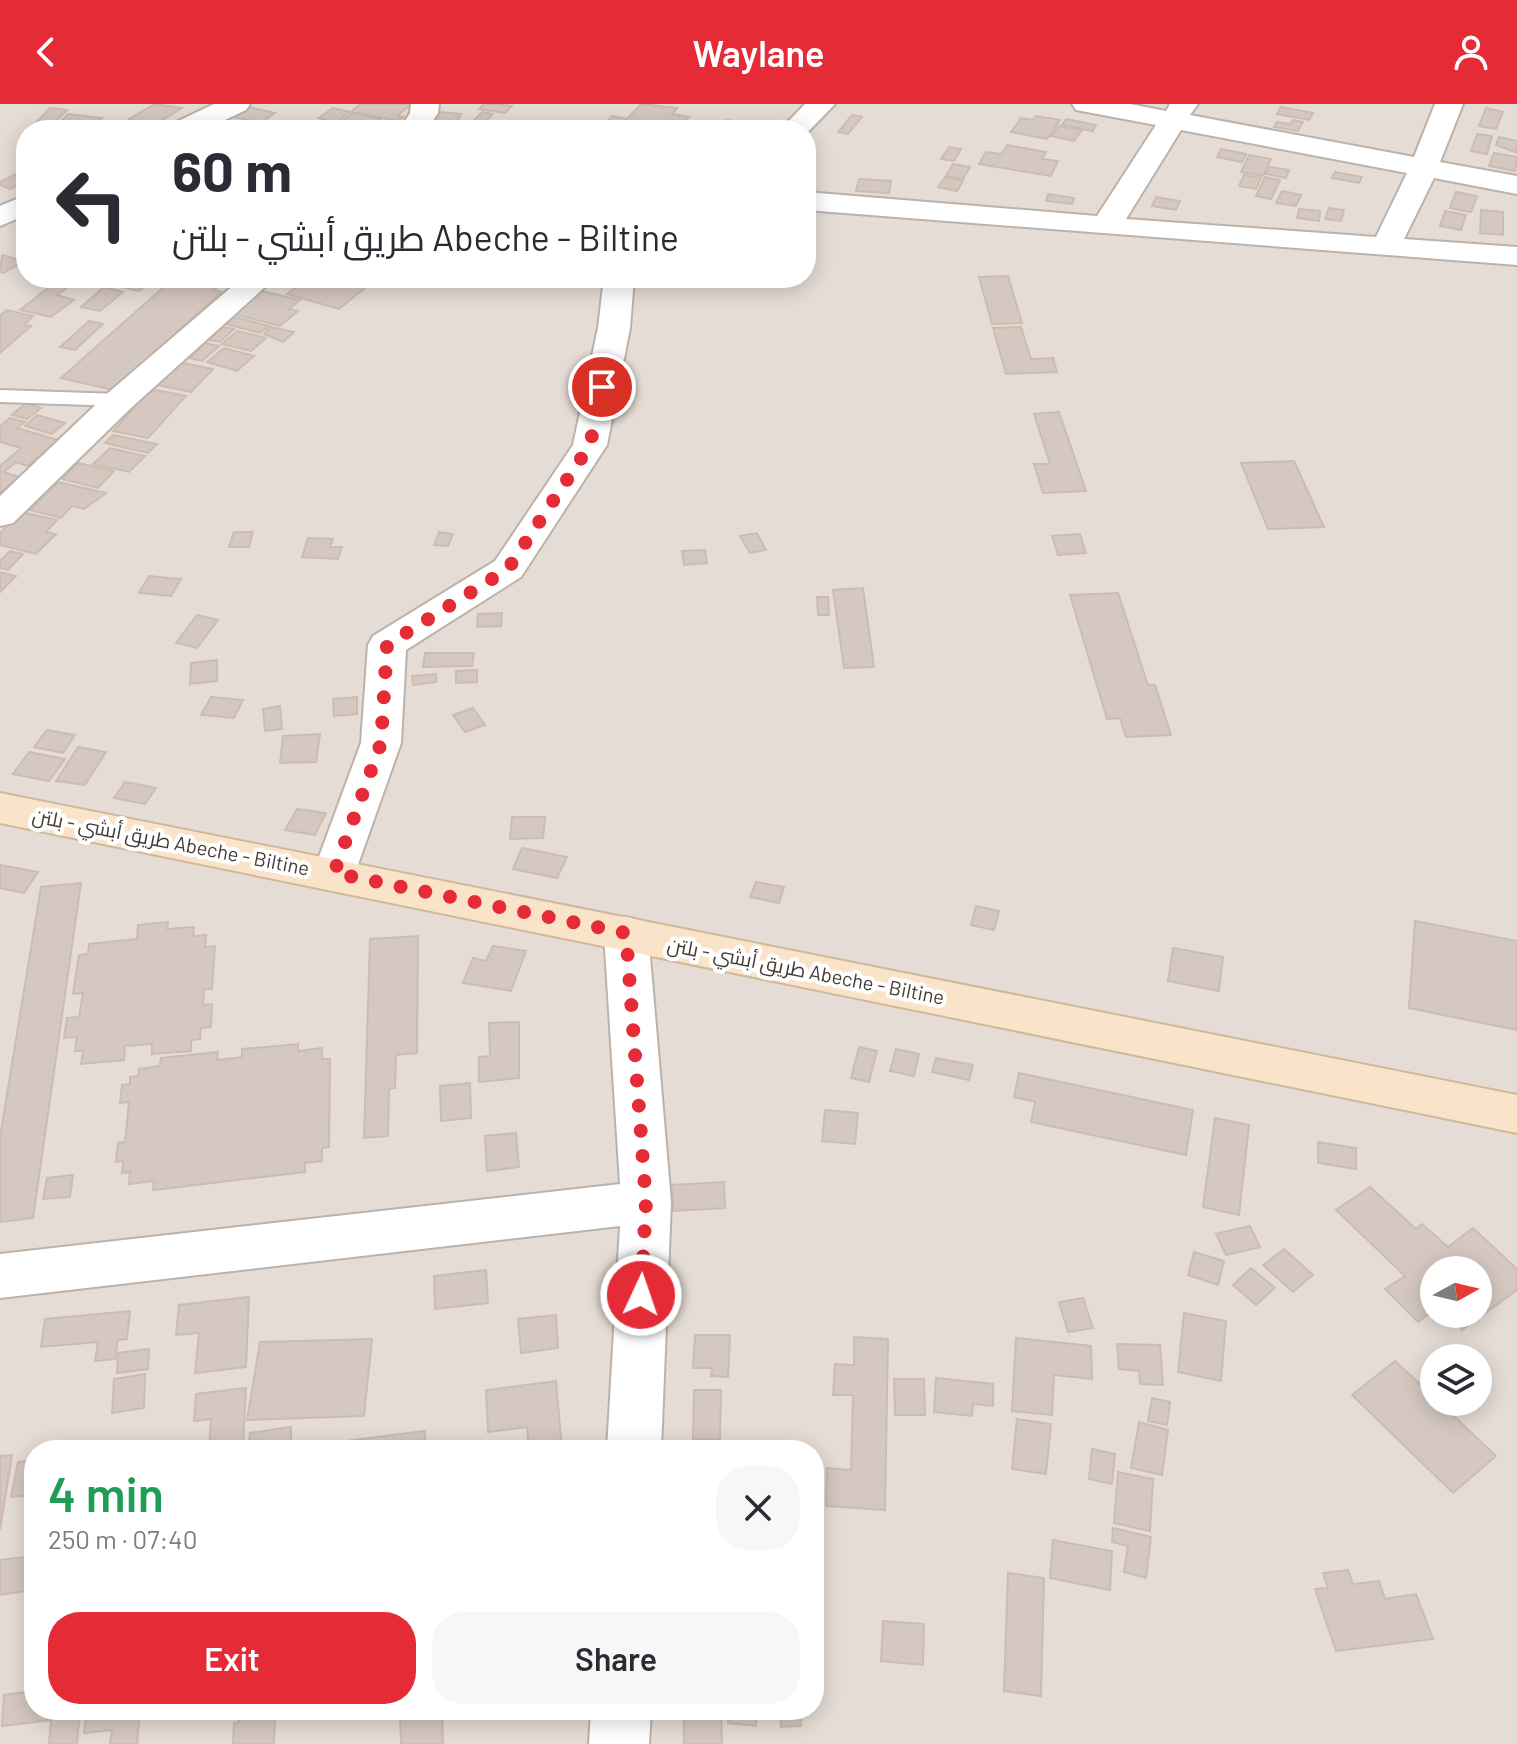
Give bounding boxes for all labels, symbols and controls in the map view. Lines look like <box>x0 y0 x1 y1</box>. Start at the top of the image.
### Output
icon: back <box>24 30 68 74</box>
icon: person <box>1449 30 1493 74</box>
text: Waylane <box>693 31 824 74</box>
text: 60 m <box>172 136 292 203</box>
icon: left <box>40 152 144 256</box>
text: طريق أبشي - بلتن Abeche - Biltine <box>172 215 679 258</box>
pin <box>568 353 636 421</box>
icon: arrive <box>580 365 624 409</box>
street label: طريق أبشي - بلتن Abeche - Biltine <box>30 802 312 884</box>
street label: طريق أبشي - بلتن Abeche - Biltine <box>665 931 947 1013</box>
position arrow <box>599 1253 683 1337</box>
north arrow <box>1420 1256 1492 1328</box>
map controls <box>1420 1256 1492 1416</box>
button: layers <box>1420 1344 1492 1416</box>
text: 4 min <box>48 1464 164 1522</box>
button: close <box>716 1466 800 1550</box>
text: 250 m · 07:40 <box>48 1523 197 1554</box>
button: Exit <box>48 1612 416 1704</box>
button: Share <box>432 1612 800 1704</box>

